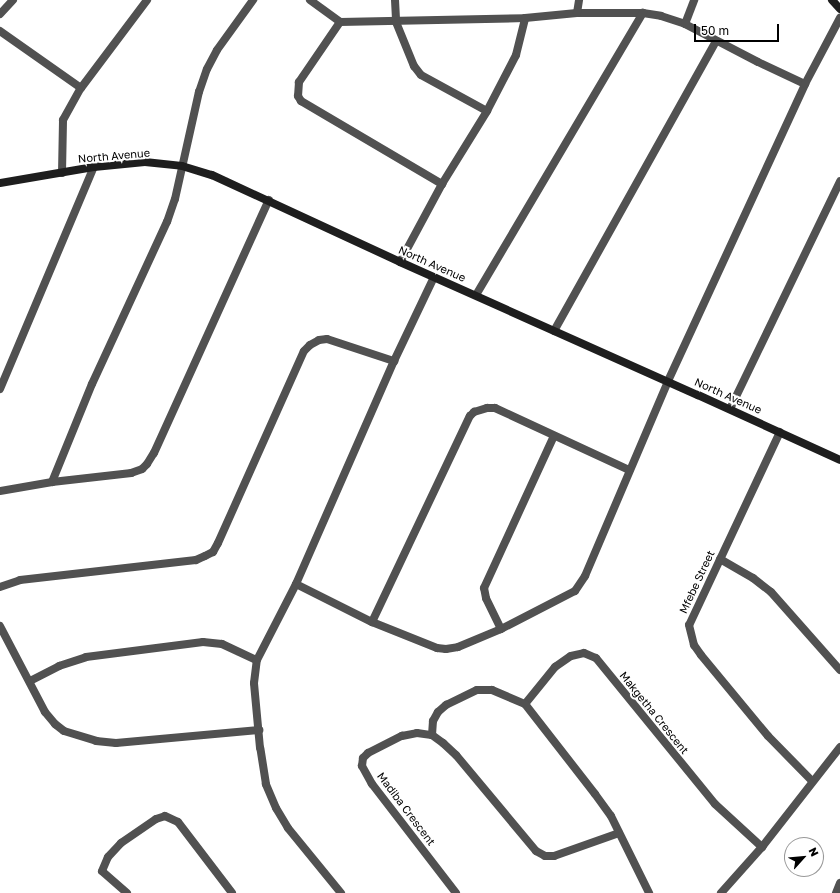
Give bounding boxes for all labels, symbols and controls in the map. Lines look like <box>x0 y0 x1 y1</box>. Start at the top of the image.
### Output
scale bar <box>696 16 781 42</box>
text: 50 m <box>701 23 729 38</box>
street label: North Avenue <box>77 146 151 166</box>
street label: North Avenue <box>396 243 468 285</box>
street label: North Avenue <box>692 375 764 417</box>
street label: Mfebe Street <box>677 548 717 616</box>
street label: Makgetha Crescent <box>617 669 691 757</box>
street label: Madiba Crescent <box>374 770 438 848</box>
north arrow <box>784 837 824 877</box>
text: N <box>807 845 822 858</box>

